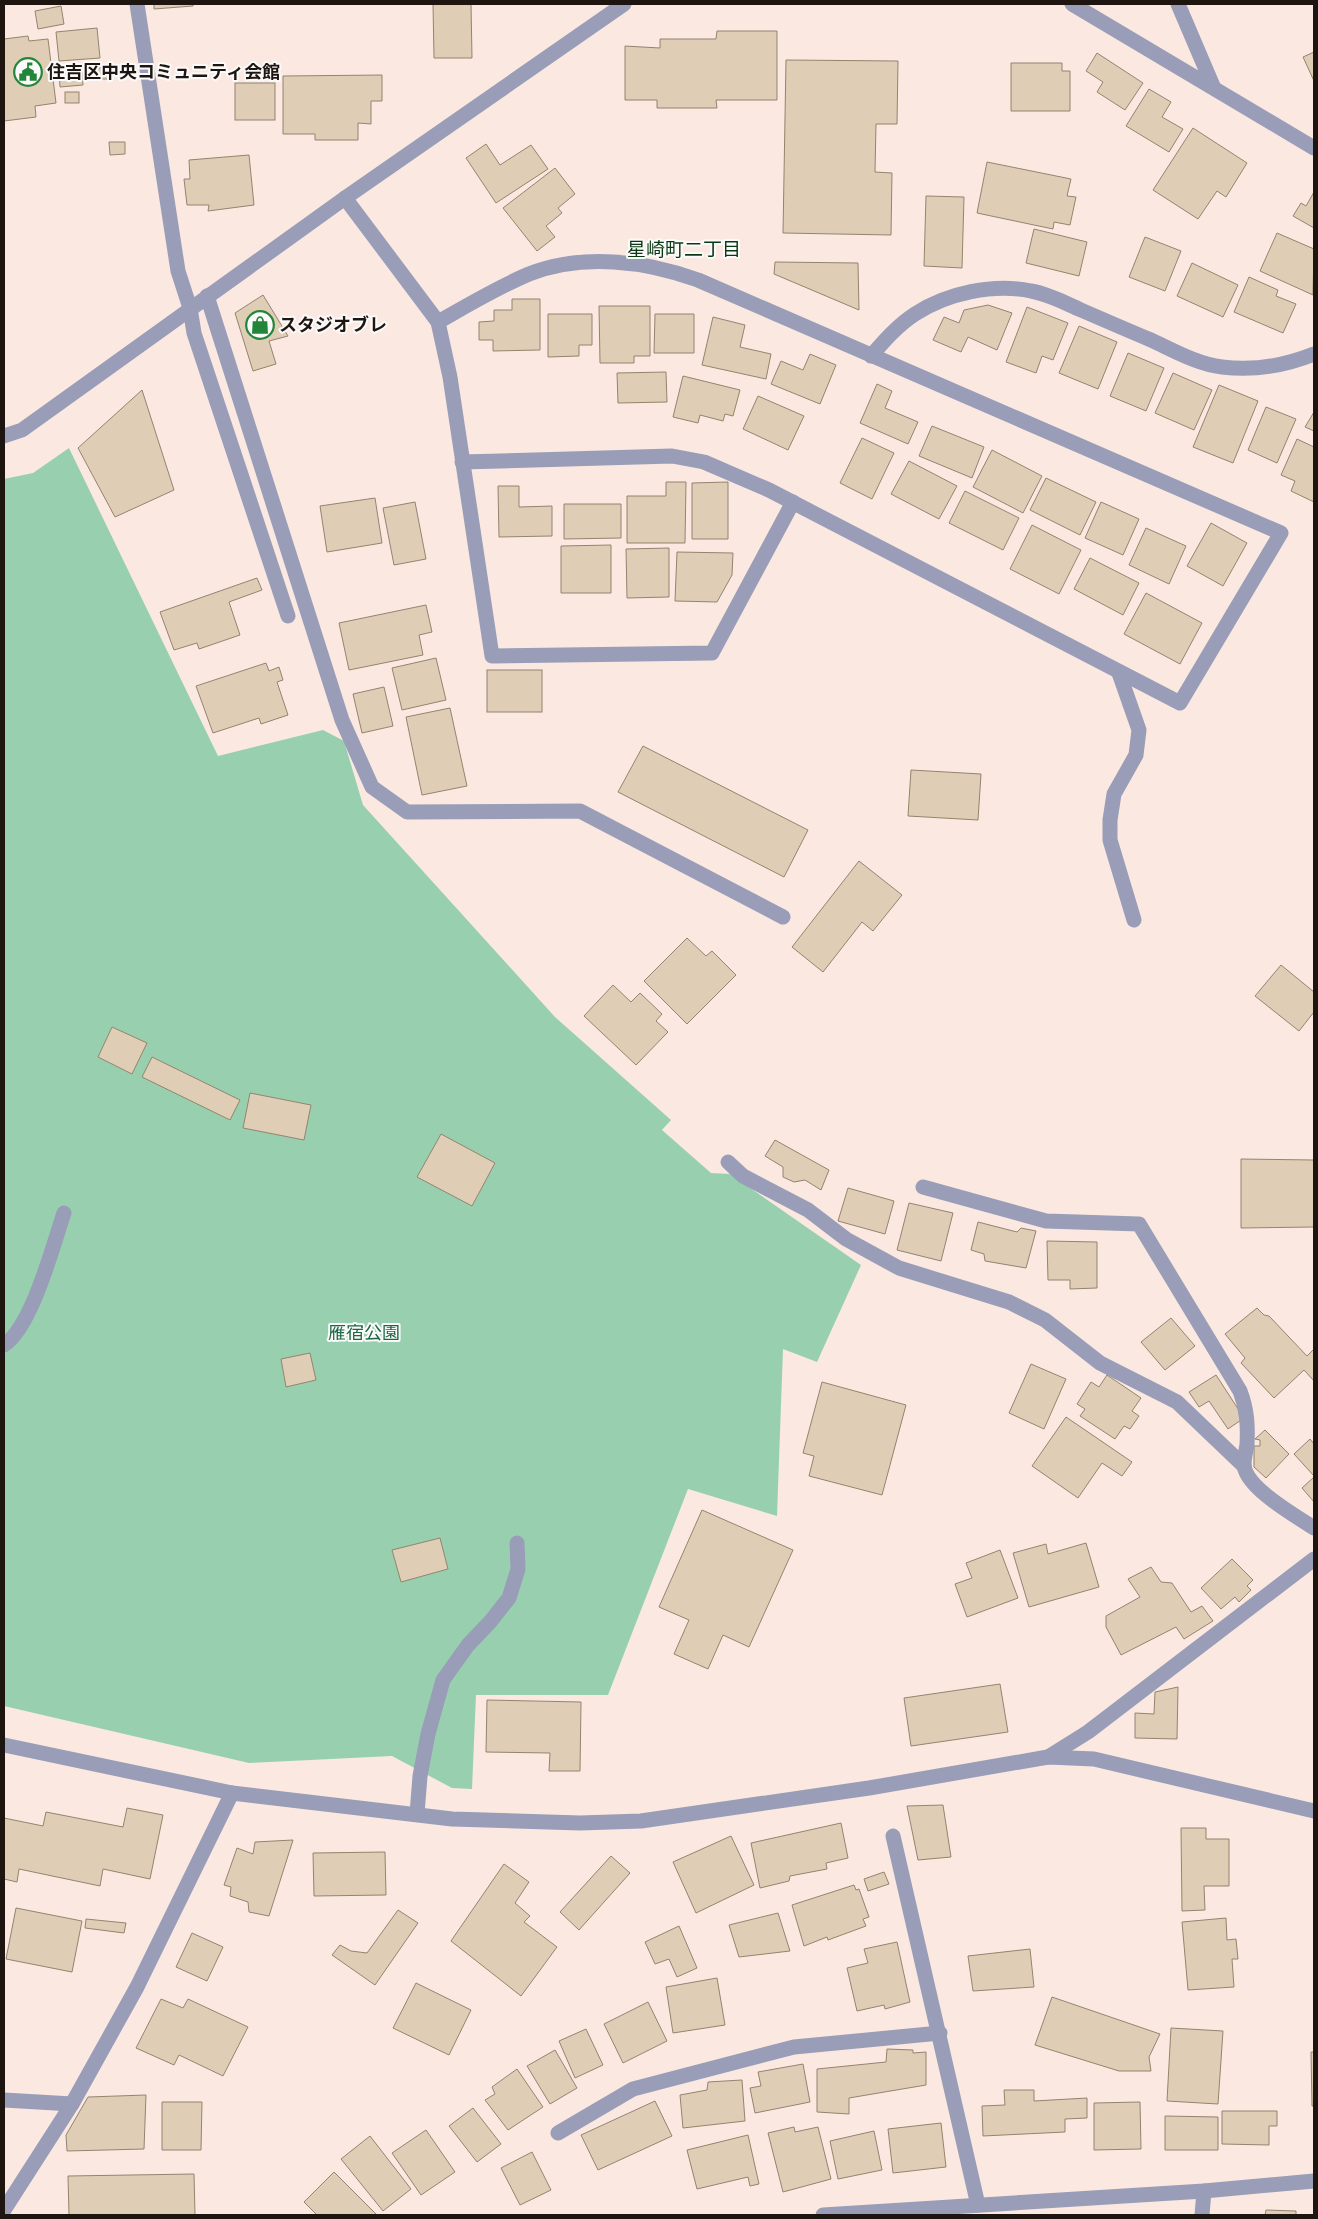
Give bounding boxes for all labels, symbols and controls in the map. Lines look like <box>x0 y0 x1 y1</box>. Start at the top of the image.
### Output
public building icon: 住吉区中央コミュニティ会館 <box>13 57 43 87</box>
place label: 住吉区中央コミュニティ会館 <box>47 60 280 83</box>
district label: 星崎町二丁目 <box>627 237 741 261</box>
shop icon: スタジオブレ <box>245 310 275 340</box>
place label: スタジオブレ <box>279 313 387 336</box>
park label: 雁宿公園 <box>328 1321 400 1344</box>

